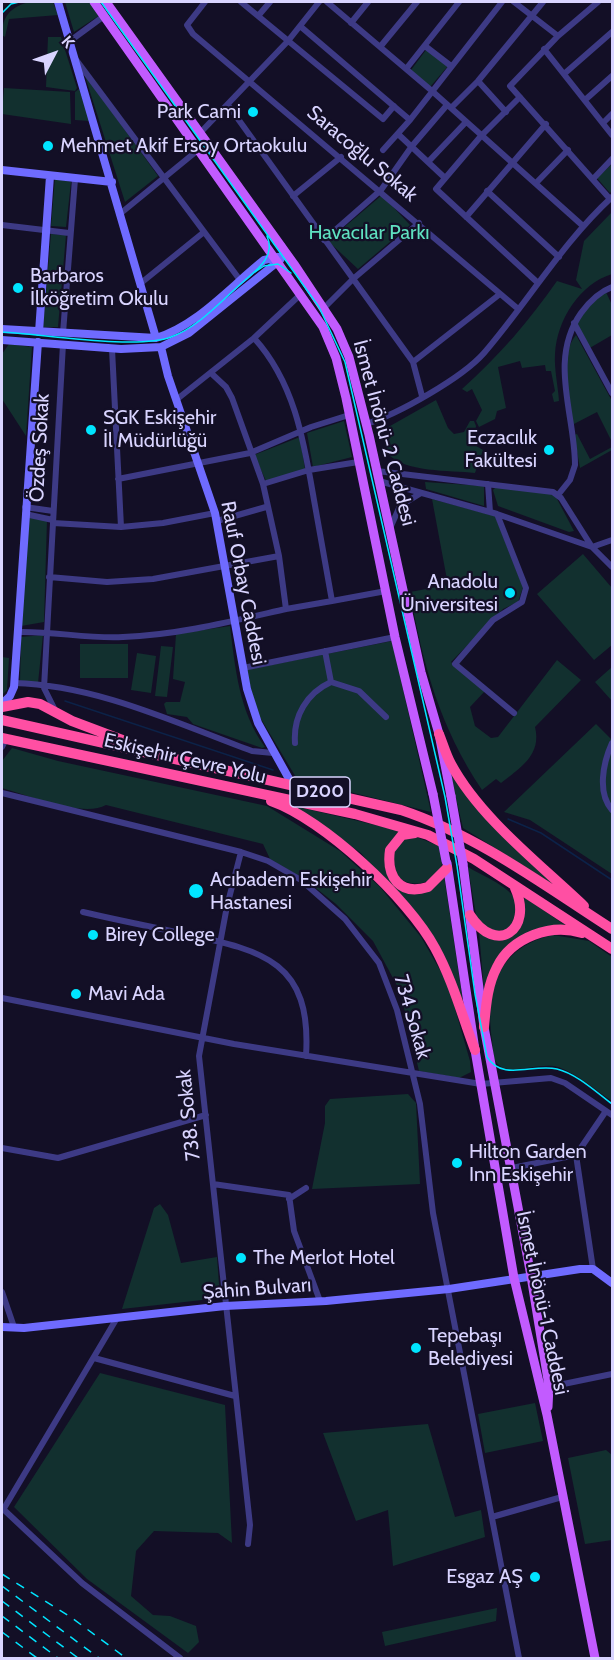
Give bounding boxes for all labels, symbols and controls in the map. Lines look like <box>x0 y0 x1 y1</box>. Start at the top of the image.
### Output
north arrow <box>24 24 84 84</box>
text: K <box>57 32 78 52</box>
place label: Park Cami <box>157 100 241 124</box>
street label: Saracoğlu Sokak <box>302 101 422 207</box>
marker: Park Cami <box>246 105 260 119</box>
place label: Mehmet Akif Ersoy Ortaokulu <box>60 134 307 158</box>
marker: Mehmet Akif Ersoy Ortaokulu <box>41 139 55 153</box>
park label: Havacılar Parkı <box>308 221 430 245</box>
place label: Barbaros İlköğretim Okulu <box>30 264 169 311</box>
marker: Barbaros İlköğretim Okulu <box>11 281 25 295</box>
street label: İsmet İnönü-2 Caddesi <box>348 337 420 529</box>
street label: Özdeş Sokak <box>25 393 55 503</box>
place label: SGK Eskişehir İl Müdürlüğü <box>103 406 216 453</box>
marker: SGK Eskişehir İl Müdürlüğü <box>84 423 98 437</box>
place label: Eczacılık Fakültesi <box>465 426 537 473</box>
marker: Eczacılık Fakültesi <box>542 443 556 457</box>
street label: Rauf Orbay Caddesi <box>215 499 271 667</box>
place label: Anadolu Üniversitesi <box>400 570 498 617</box>
marker: Anadolu Üniversitesi <box>503 586 517 600</box>
street label: Eskişehir Çevre Yolu <box>102 729 268 789</box>
road number: D200 <box>290 777 350 807</box>
place label: Acıbadem Eskişehir Hastanesi <box>210 868 372 915</box>
marker: Acıbadem Eskişehir Hastanesi <box>187 882 205 900</box>
place label: Birey College <box>105 923 215 947</box>
marker: Birey College <box>86 928 100 942</box>
street label: 734 Sokak <box>388 972 436 1062</box>
place label: Mavi Ada <box>88 982 165 1006</box>
marker: Mavi Ada <box>69 987 83 1001</box>
street label: 738. Sokak <box>172 1068 206 1162</box>
place label: Hilton Garden Inn Eskişehir <box>469 1140 587 1187</box>
marker: Hilton Garden Inn Eskişehir <box>450 1156 464 1170</box>
street label: İsmet İnönü-1 Caddesi <box>511 1209 573 1397</box>
place label: The Merlot Hotel <box>253 1246 395 1270</box>
marker: The Merlot Hotel <box>234 1251 248 1265</box>
street label: Şahin Bulvarı <box>202 1273 312 1305</box>
place label: Tepebaşı Belediyesi <box>428 1324 513 1371</box>
marker: Tepebaşı Belediyesi <box>409 1341 423 1355</box>
place label: Esgaz AŞ <box>446 1565 523 1589</box>
marker: Esgaz AŞ <box>528 1570 542 1584</box>

